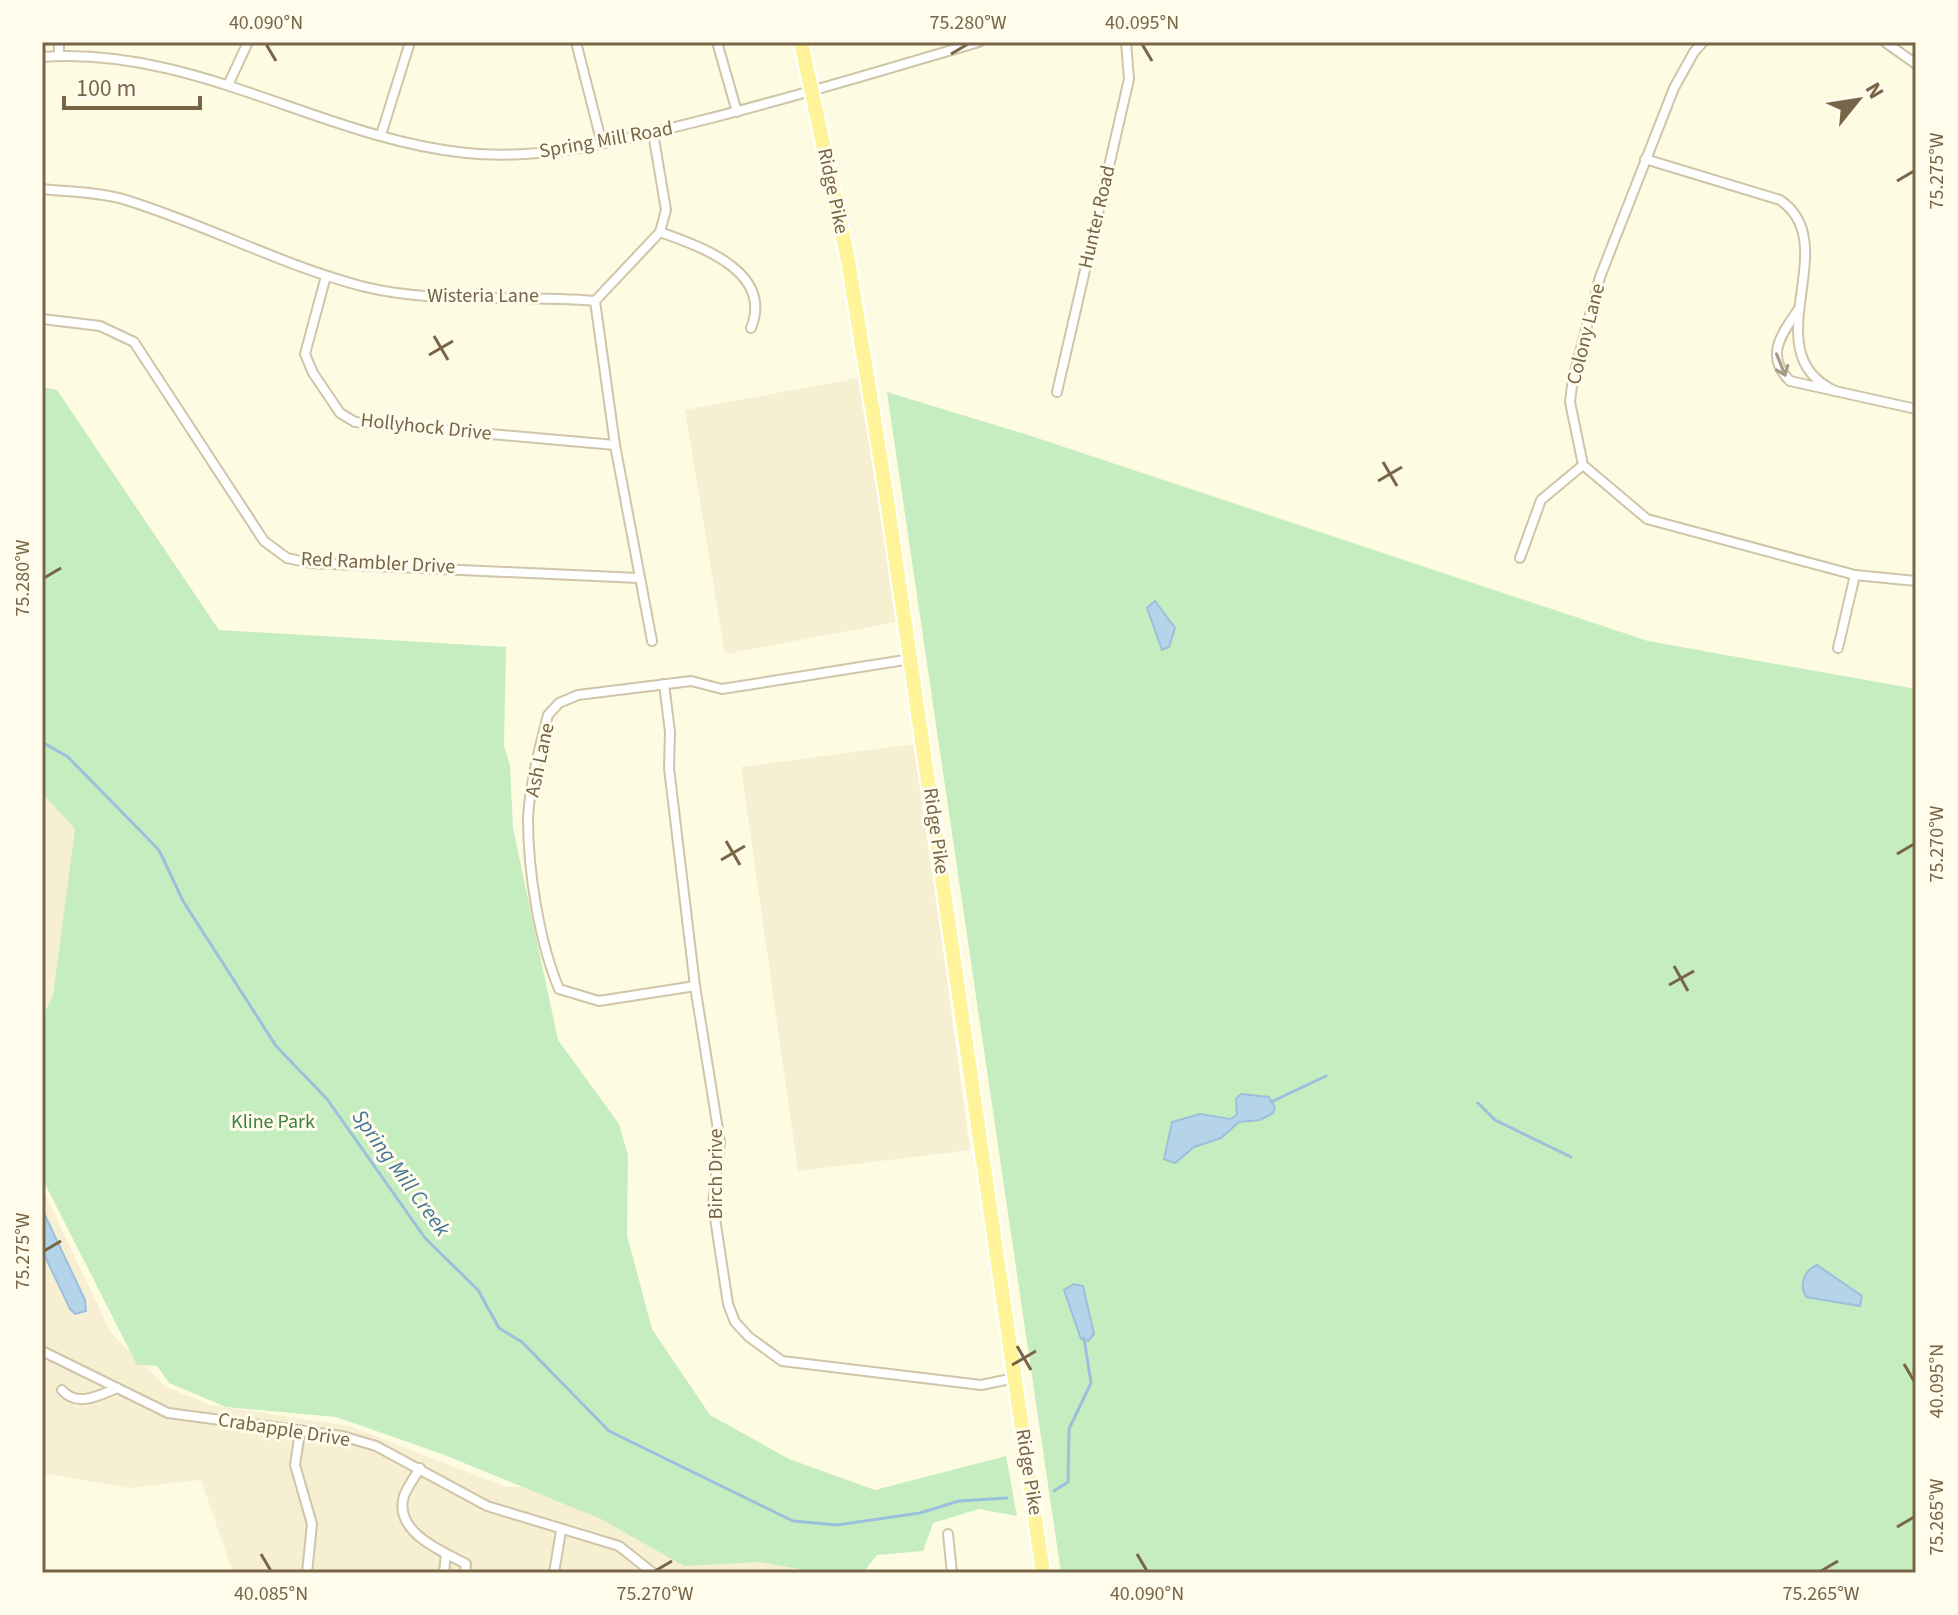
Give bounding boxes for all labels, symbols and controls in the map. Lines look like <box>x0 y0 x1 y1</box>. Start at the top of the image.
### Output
text: 40.090°N <box>229 9 303 37</box>
text: 75.280°W <box>929 9 1007 37</box>
text: 40.095°N <box>1105 9 1179 37</box>
scale bar <box>64 60 200 110</box>
north arrow <box>1818 60 1898 140</box>
text: 100 m <box>76 71 136 106</box>
text: N <box>1857 76 1892 105</box>
street label: Spring Mill Road <box>537 114 675 166</box>
text: 75.275°W <box>1923 132 1951 210</box>
street label: Ridge Pike <box>810 146 856 236</box>
street label: Hunter Road <box>1072 163 1122 271</box>
street label: Colony Lane <box>1560 280 1612 387</box>
street label: Wisteria Lane <box>427 282 539 310</box>
one-way arrow <box>1775 352 1789 376</box>
street label: Hollyhock Drive <box>359 406 493 448</box>
text: 75.280°W <box>9 539 37 617</box>
street label: Red Rambler Drive <box>300 545 456 581</box>
street label: Ash Lane <box>518 720 562 800</box>
street label: Ridge Pike <box>916 786 956 876</box>
text: 75.270°W <box>1923 805 1951 883</box>
water label: Spring Mill Creek <box>344 1103 458 1244</box>
park label: Kline Park <box>231 1108 315 1136</box>
street label: Birch Drive <box>702 1129 730 1219</box>
text: 75.275°W <box>9 1212 37 1290</box>
text: 40.095°N <box>1923 1344 1951 1418</box>
street label: Crabapple Drive <box>216 1406 352 1454</box>
street label: Ridge Pike <box>1008 1427 1050 1517</box>
text: 75.265°W <box>1923 1478 1951 1556</box>
text: 40.085°N <box>234 1580 308 1608</box>
text: 75.270°W <box>616 1580 694 1608</box>
text: 40.090°N <box>1110 1580 1184 1608</box>
text: 75.265°W <box>1782 1580 1860 1608</box>

